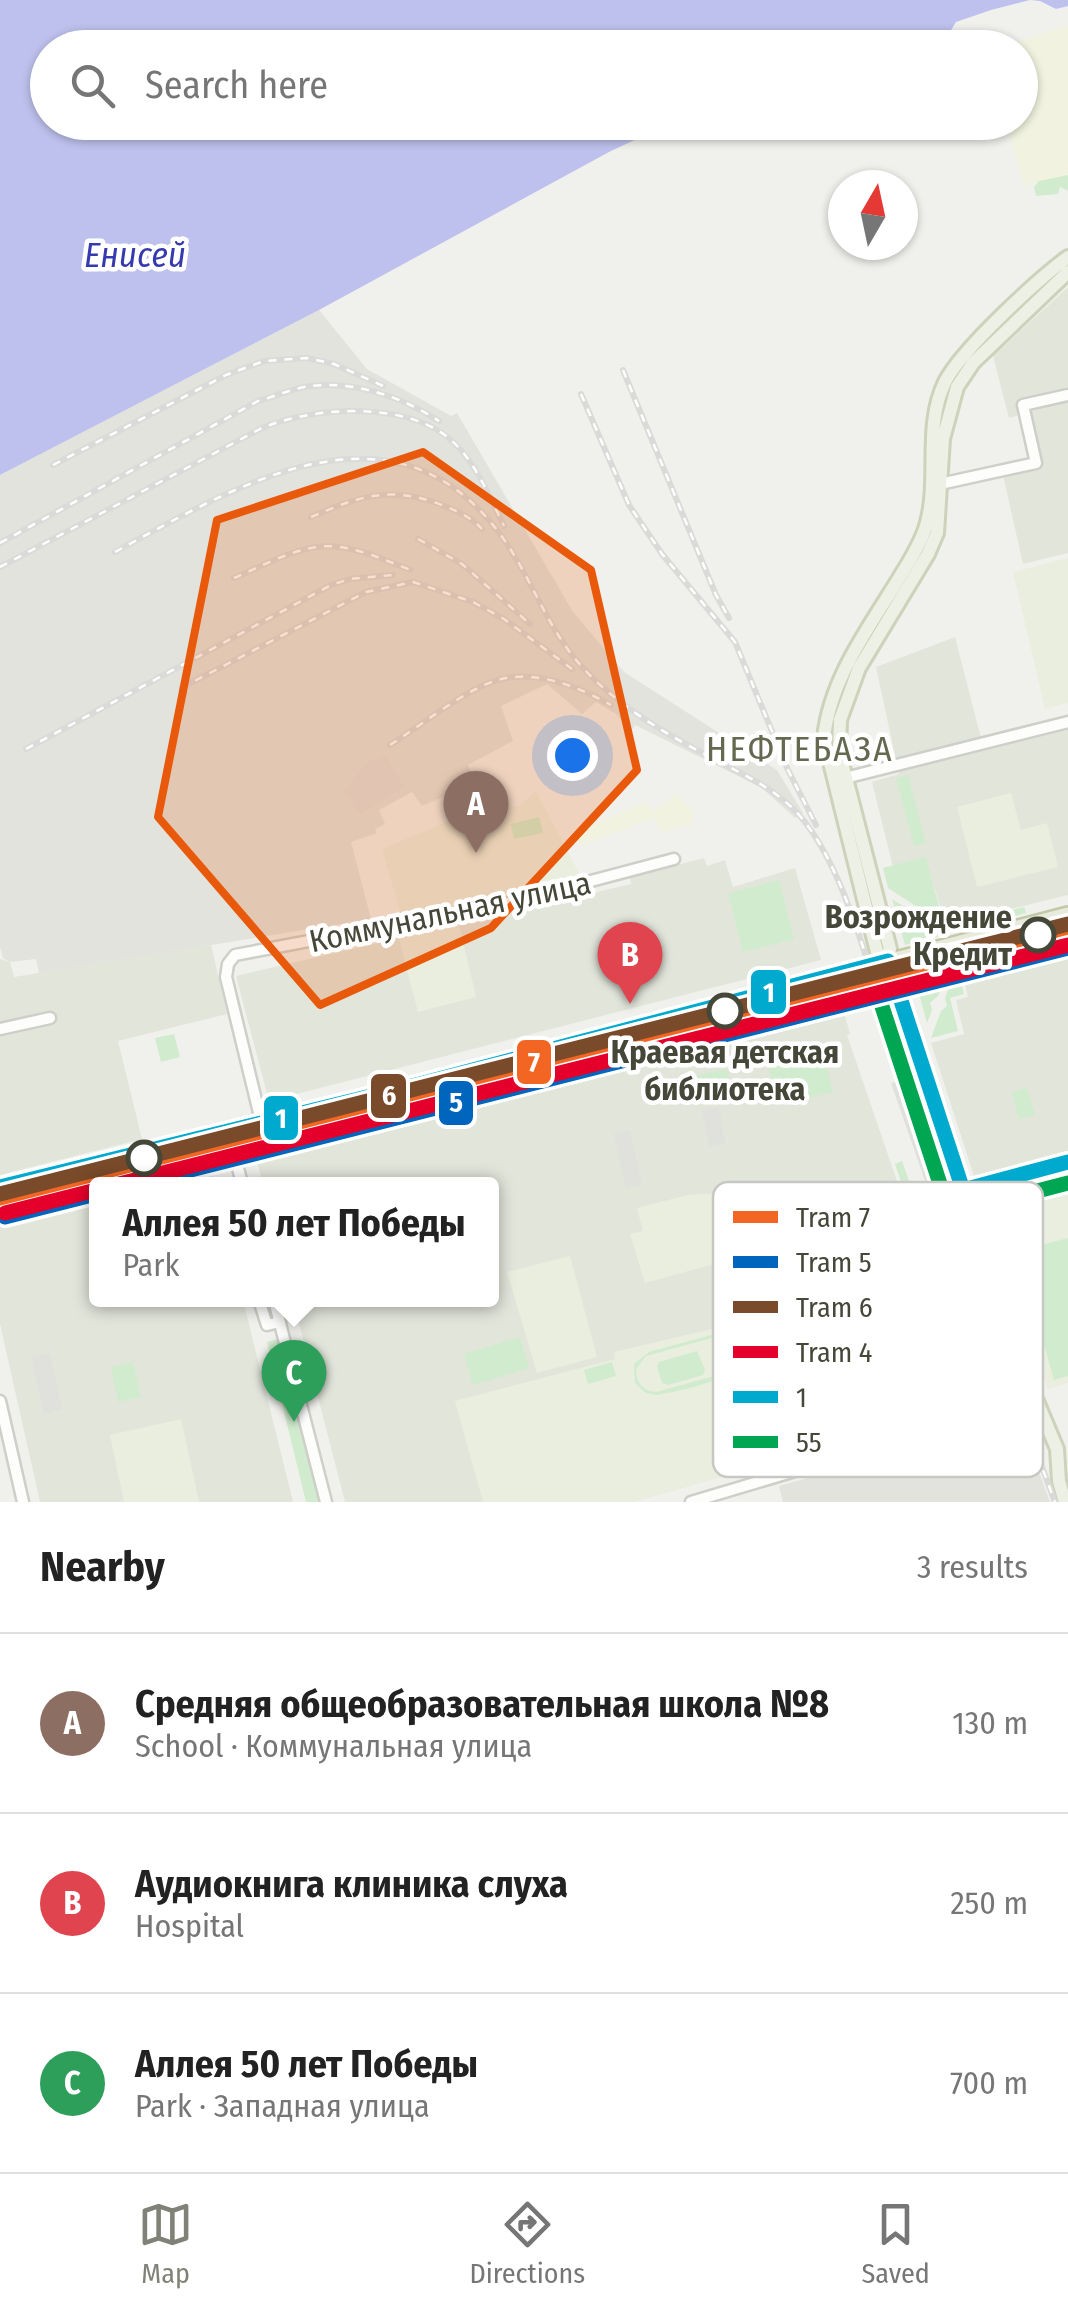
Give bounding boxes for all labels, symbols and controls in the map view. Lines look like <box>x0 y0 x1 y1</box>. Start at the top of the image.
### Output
search box <box>30 30 1038 140</box>
icon: search <box>65 58 120 113</box>
text: Search here <box>145 62 328 108</box>
north arrow <box>828 170 918 260</box>
water label: Енисей <box>84 234 186 276</box>
district label: НЕФТЕБАЗА <box>706 728 894 770</box>
your location <box>547 730 598 781</box>
pin: A <box>444 770 508 853</box>
street label: Коммунальная улица <box>306 864 594 960</box>
place label: Возрождение Кредит <box>825 898 1012 973</box>
marker: Возрождение Кредит <box>1021 918 1055 952</box>
pin: B <box>598 922 662 1004</box>
line badge: 1 <box>749 968 788 1016</box>
text: 1 <box>763 976 775 1009</box>
marker: Краевая детская библиотека <box>708 994 742 1028</box>
place label: Краевая детская библиотека <box>611 1033 839 1108</box>
line badge: 7 <box>515 1038 553 1086</box>
text: 7 <box>528 1046 540 1079</box>
line badge: 6 <box>369 1072 408 1120</box>
text: 6 <box>382 1079 396 1112</box>
line badge: 5 <box>437 1079 475 1127</box>
text: 5 <box>449 1086 463 1119</box>
line badge: 1 <box>262 1094 300 1142</box>
text: 1 <box>275 1102 287 1135</box>
unlabelled marker <box>127 1141 161 1175</box>
popup <box>89 1177 499 1307</box>
legend <box>713 1182 1043 1477</box>
text: Аллея 50 лет Победы <box>123 1200 465 1246</box>
text: Tram 7 <box>796 1201 870 1234</box>
text: Park <box>123 1246 179 1284</box>
text: Tram 5 <box>796 1246 872 1279</box>
text: Tram 6 <box>796 1291 873 1324</box>
text: Tram 4 <box>796 1336 872 1369</box>
pin: C <box>262 1340 326 1422</box>
text: 1 <box>796 1381 807 1414</box>
text: 55 <box>796 1426 822 1459</box>
text: Nearby <box>40 1542 165 1592</box>
text: 3 results <box>917 1548 1028 1586</box>
text: Средняя общеобразовательная школа №8 <box>135 1681 829 1727</box>
text: A <box>64 1704 81 1742</box>
text: 130 m <box>952 1704 1028 1742</box>
text: School · Коммунальная улица <box>135 1727 532 1765</box>
text: Аудиокнига клиника слуха <box>135 1861 568 1907</box>
text: B <box>64 1884 81 1922</box>
text: 250 m <box>950 1884 1028 1922</box>
text: Hospital <box>135 1907 244 1945</box>
text: Аллея 50 лет Победы <box>135 2041 478 2087</box>
text: C <box>64 2064 81 2102</box>
text: 700 m <box>950 2064 1028 2102</box>
text: Park · Западная улица <box>135 2087 430 2125</box>
tab: Map <box>138 2197 193 2290</box>
tab: Directions <box>469 2197 585 2290</box>
tab: Saved <box>861 2197 930 2290</box>

